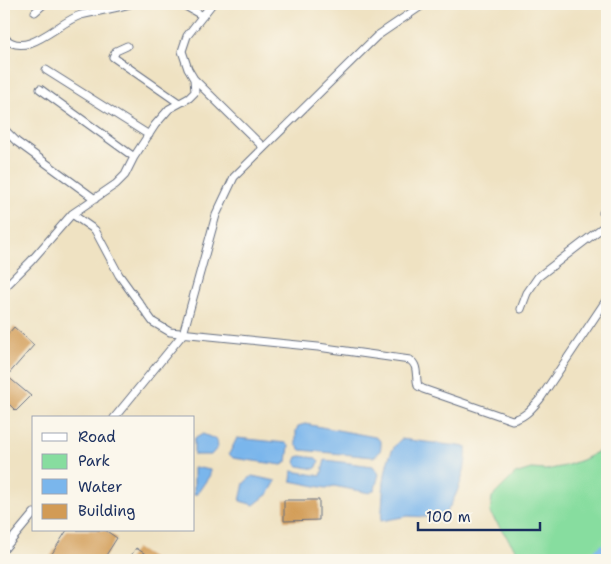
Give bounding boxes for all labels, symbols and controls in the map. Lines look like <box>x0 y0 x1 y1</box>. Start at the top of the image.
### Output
legend <box>32 416 195 532</box>
text: Road <box>78 427 116 447</box>
text: Park <box>78 451 110 471</box>
text: Water <box>78 477 122 497</box>
scale bar <box>418 499 541 531</box>
text: Building <box>78 501 135 521</box>
text: 100 m <box>426 507 471 527</box>

